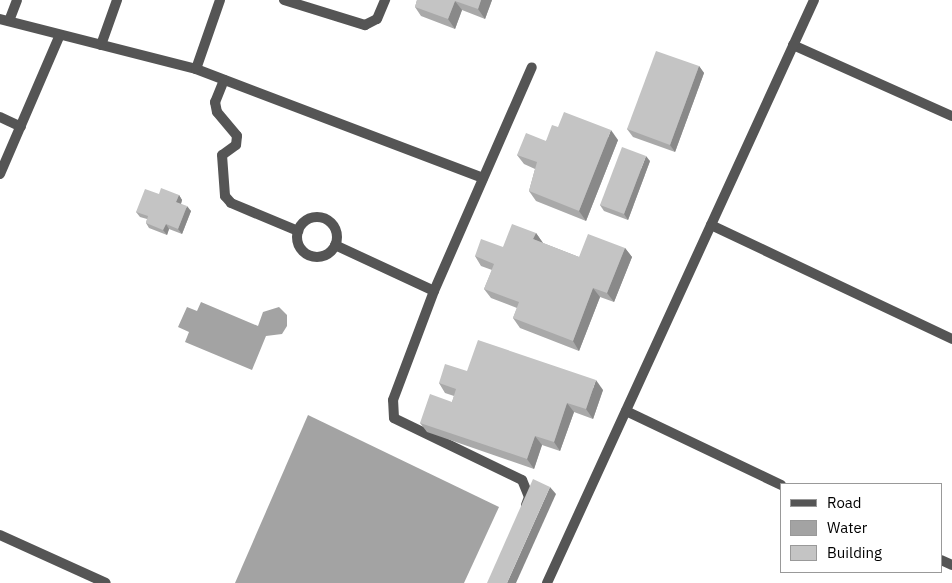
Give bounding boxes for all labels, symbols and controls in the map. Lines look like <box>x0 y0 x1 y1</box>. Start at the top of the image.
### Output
legend <box>780 483 942 573</box>
text: Road <box>827 493 862 512</box>
text: Water <box>827 518 867 537</box>
text: Building <box>827 543 882 562</box>

